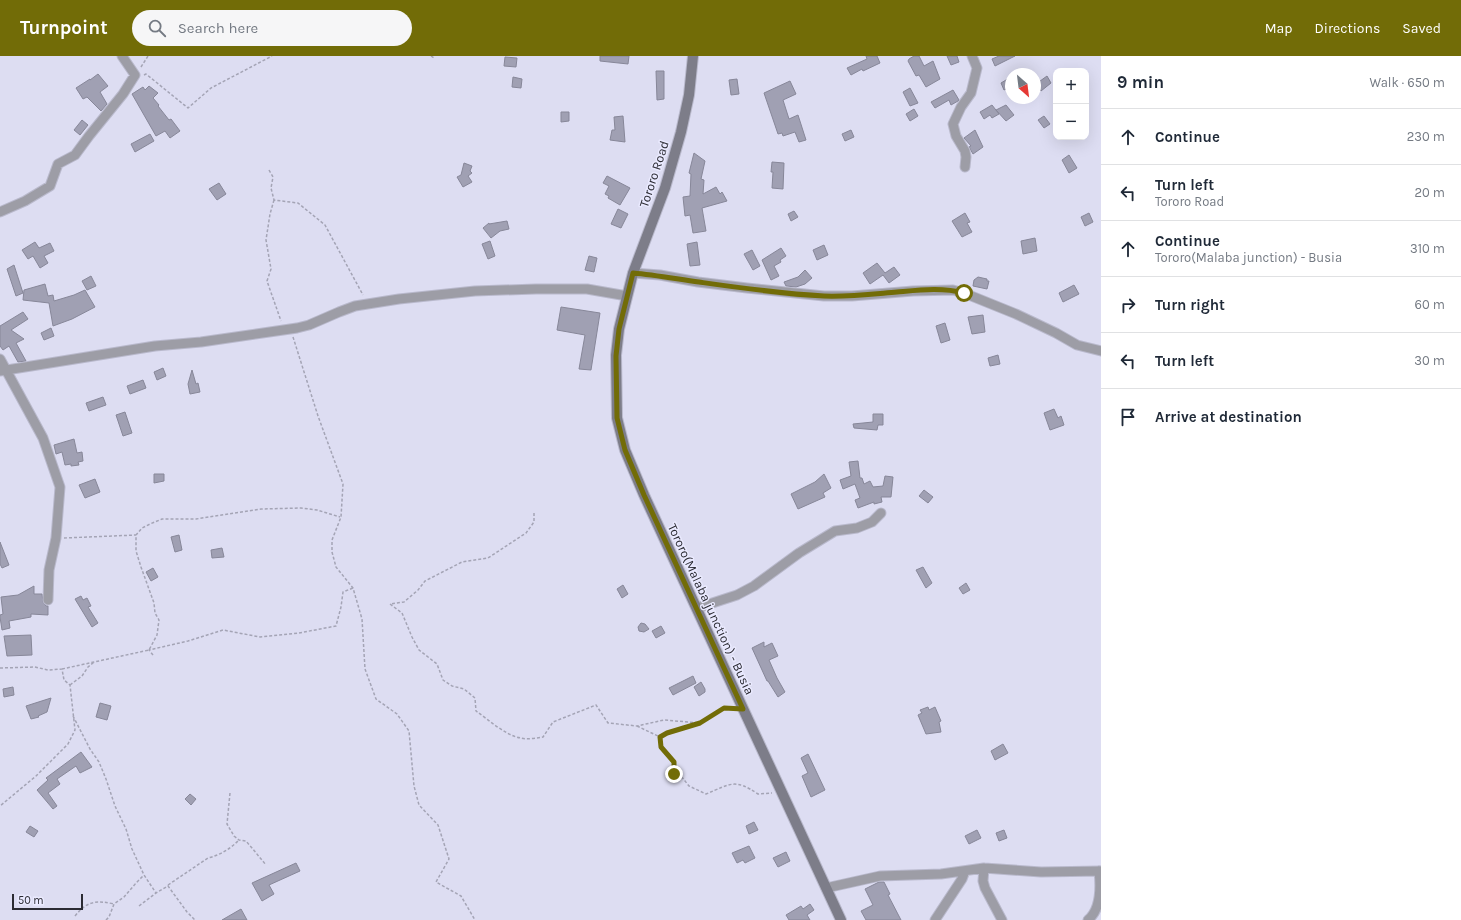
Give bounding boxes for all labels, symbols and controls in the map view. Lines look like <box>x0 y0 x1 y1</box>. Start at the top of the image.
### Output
search box <box>132 10 412 46</box>
text: Turnpoint <box>20 17 108 39</box>
icon: search <box>146 17 168 39</box>
text: Search here <box>178 19 258 37</box>
text: Map <box>1265 20 1293 37</box>
text: Directions <box>1315 20 1380 37</box>
text: Saved <box>1402 20 1441 37</box>
north arrow <box>1005 68 1041 104</box>
map controls <box>1053 68 1089 140</box>
button: + <box>1053 68 1089 104</box>
text: 9 min <box>1117 72 1164 92</box>
text: Walk · 650 m <box>1369 75 1445 90</box>
button: − <box>1053 104 1089 140</box>
icon: ahead <box>1117 126 1139 148</box>
text: Continue <box>1155 128 1220 146</box>
text: 230 m <box>1407 129 1445 144</box>
street label: Tororo Road <box>636 139 672 209</box>
text: Turn left <box>1155 176 1214 194</box>
icon: left <box>1117 182 1139 204</box>
text: 20 m <box>1415 185 1445 200</box>
text: Tororo Road <box>1155 194 1224 209</box>
text: Continue <box>1155 232 1220 250</box>
icon: ahead <box>1117 238 1139 260</box>
text: 310 m <box>1410 241 1445 256</box>
text: Tororo(Malaba junction) - Busia <box>1155 250 1342 265</box>
route start <box>955 284 973 302</box>
icon: right <box>1117 294 1139 316</box>
text: Turn right <box>1155 296 1225 314</box>
text: 60 m <box>1415 297 1445 312</box>
icon: left <box>1117 350 1139 372</box>
text: Turn left <box>1155 352 1214 370</box>
text: 30 m <box>1414 353 1445 368</box>
icon: arrive <box>1117 406 1139 428</box>
text: Arrive at destination <box>1155 408 1302 426</box>
street label: Tororo(Malaba junction) - Busia <box>665 521 757 697</box>
route end <box>665 765 683 783</box>
scale bar <box>12 892 83 911</box>
text: 50 m <box>18 894 44 907</box>

